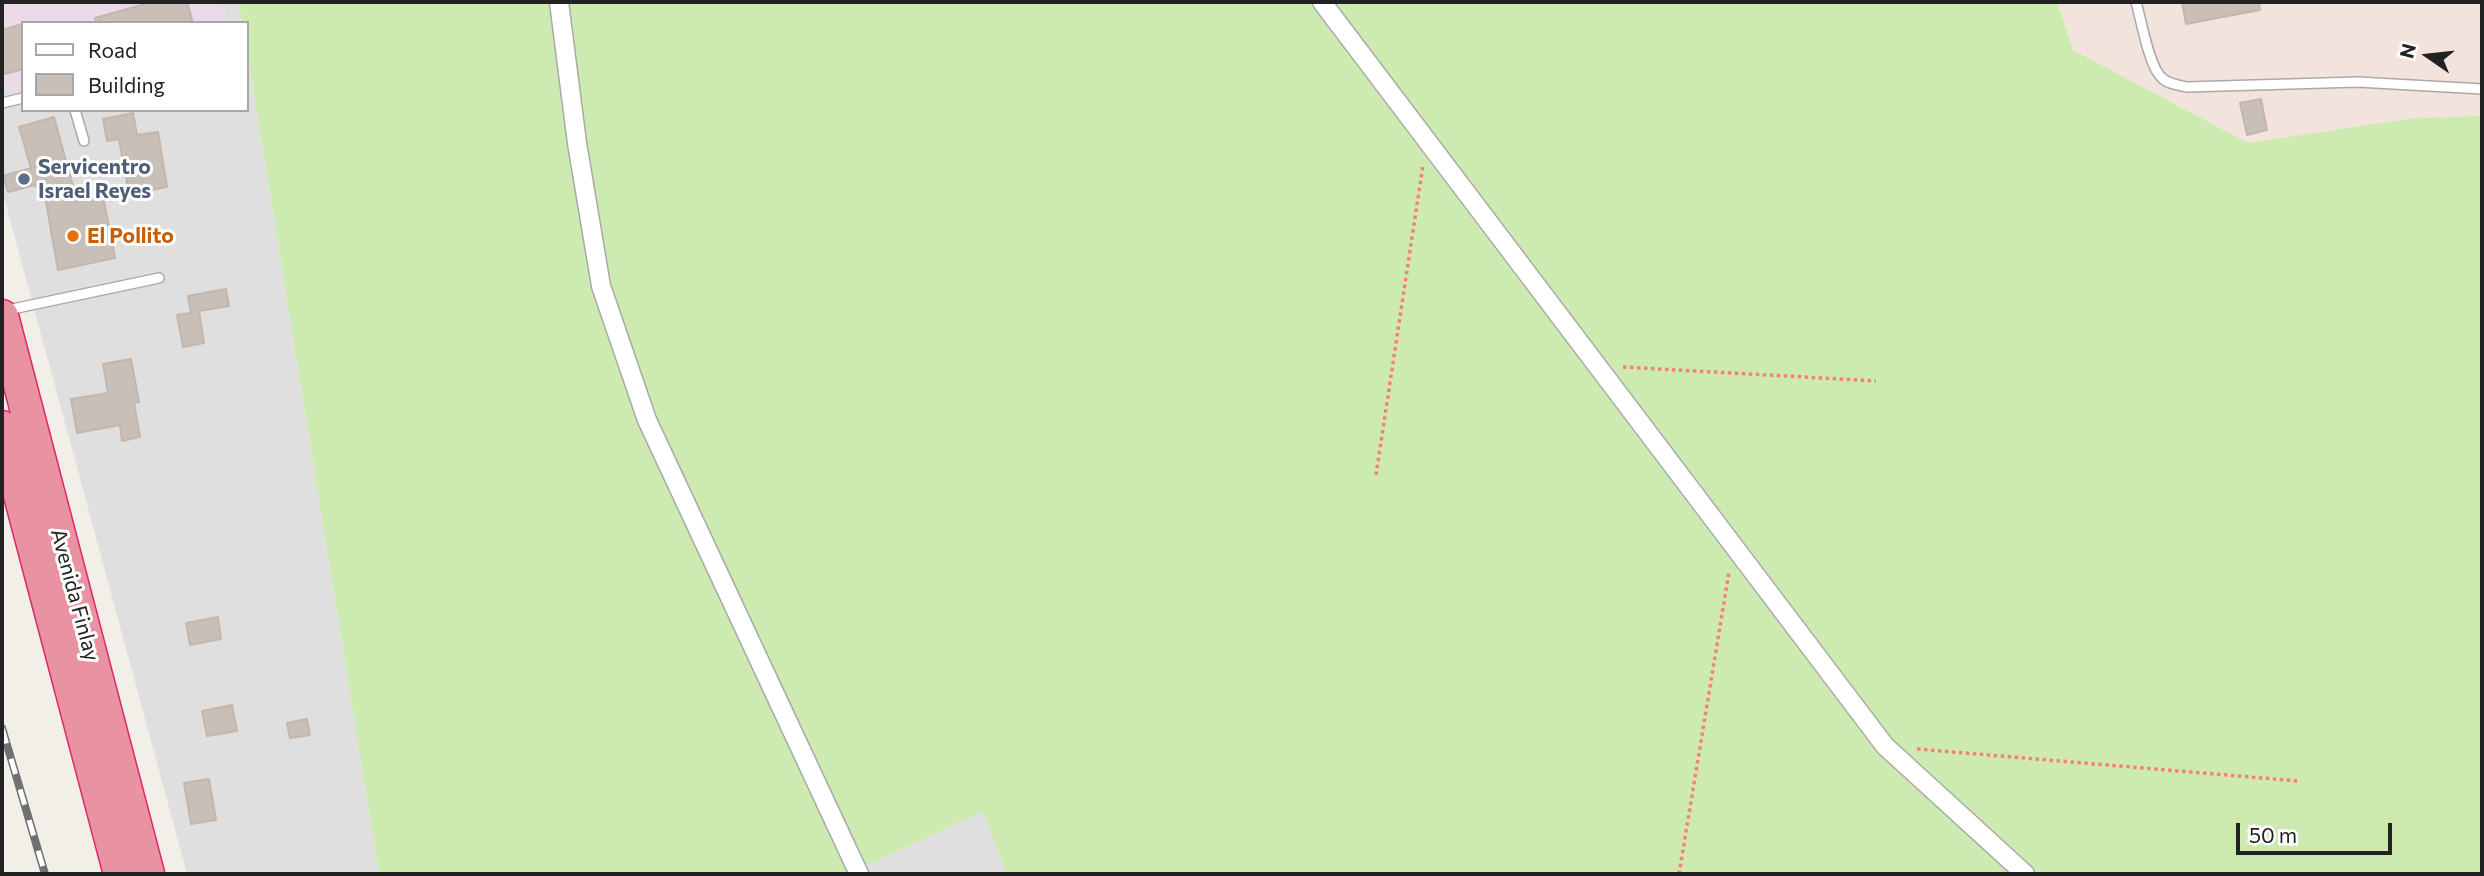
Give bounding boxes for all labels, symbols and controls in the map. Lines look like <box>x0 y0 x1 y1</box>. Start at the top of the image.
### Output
legend <box>21 21 248 112</box>
north arrow <box>2393 21 2463 91</box>
text: Road <box>88 37 137 62</box>
text: N <box>2394 41 2420 61</box>
text: Building <box>88 72 165 97</box>
place label: Servicentro Israel Reyes <box>38 154 151 204</box>
marker: Servicentro Israel Reyes <box>16 171 32 187</box>
place label: El Pollito <box>87 223 174 249</box>
marker: El Pollito <box>65 228 81 244</box>
street label: Avenida Finlay <box>45 526 105 664</box>
scale bar <box>2239 810 2395 854</box>
text: 50 m <box>2249 822 2297 847</box>

